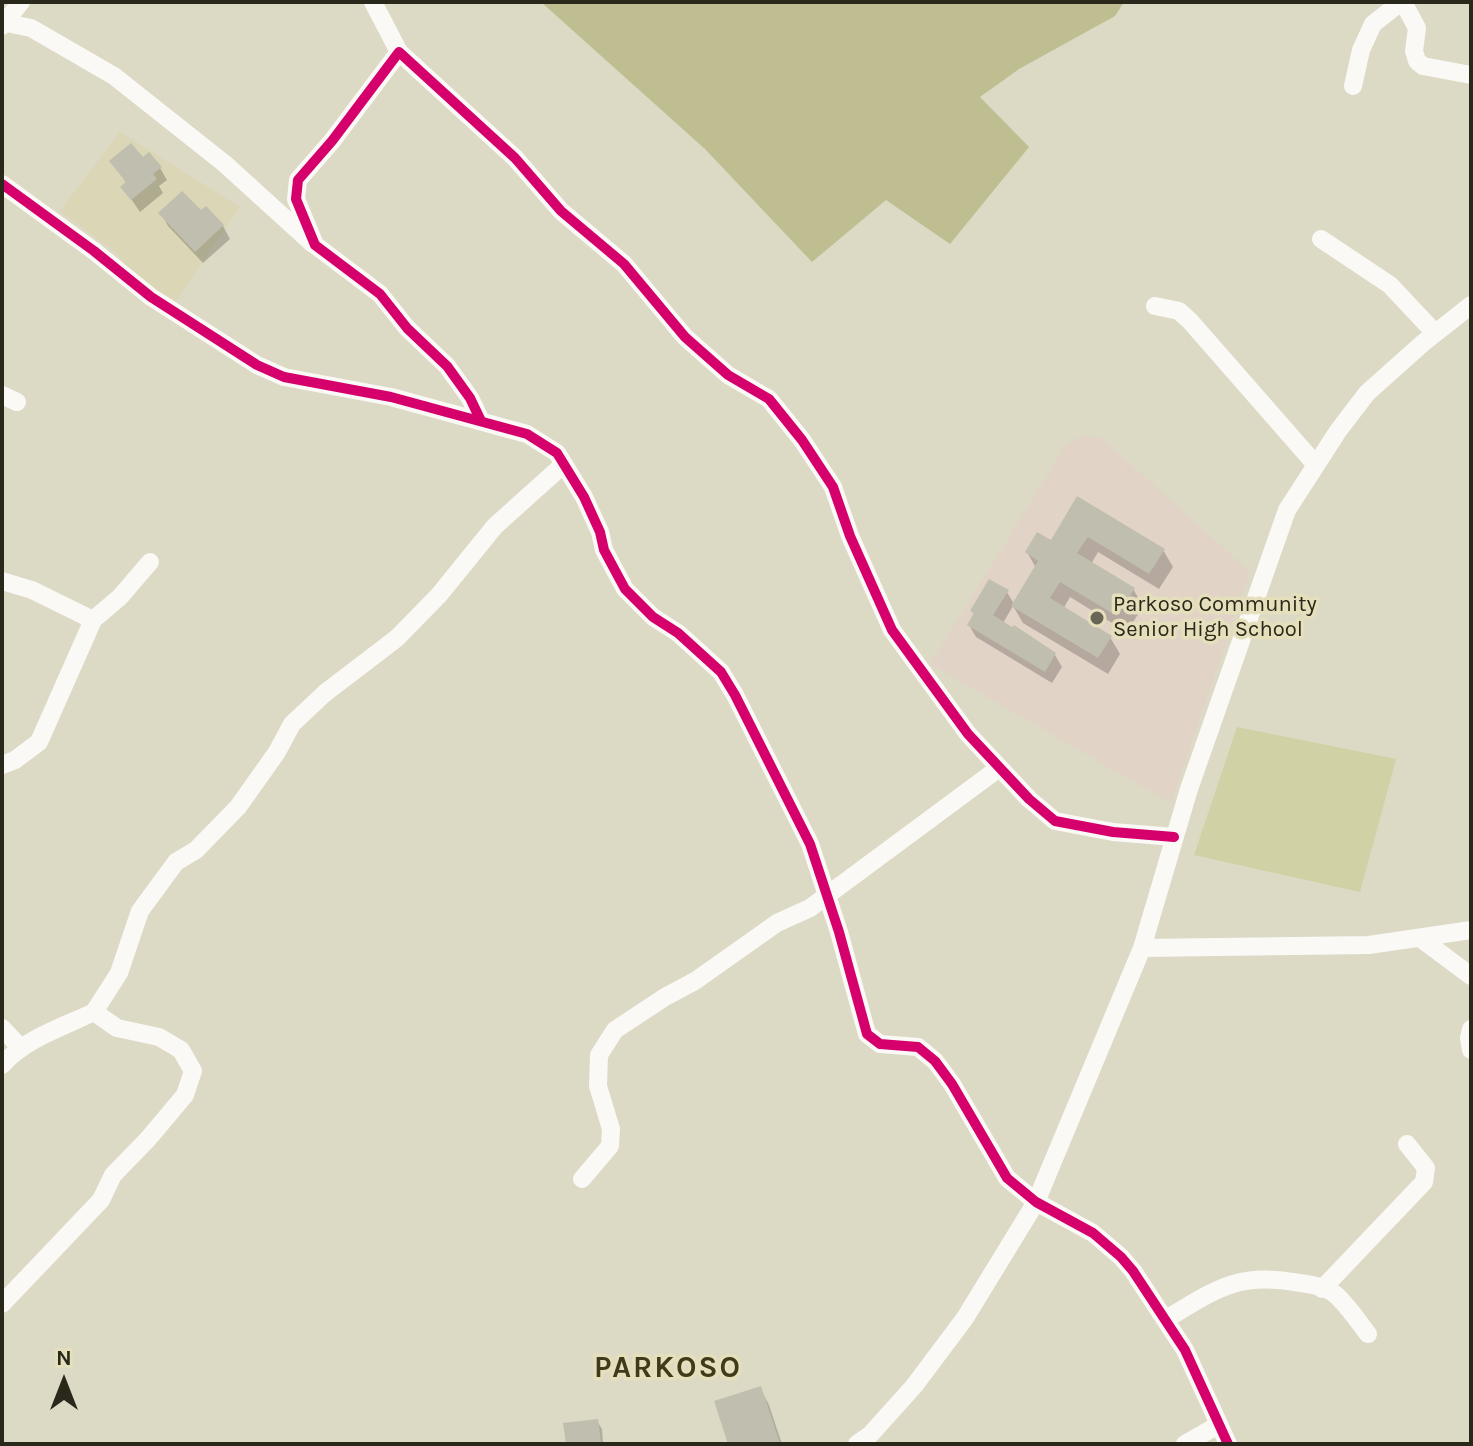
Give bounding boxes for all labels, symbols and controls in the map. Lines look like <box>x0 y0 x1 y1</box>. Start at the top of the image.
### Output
place label: Parkoso Community Senior High School <box>1113 592 1317 644</box>
marker: Parkoso Community Senior High School <box>1088 609 1106 627</box>
north arrow <box>24 1342 104 1422</box>
text: N <box>56 1345 72 1371</box>
district label: PARKOSO <box>594 1350 742 1386</box>

